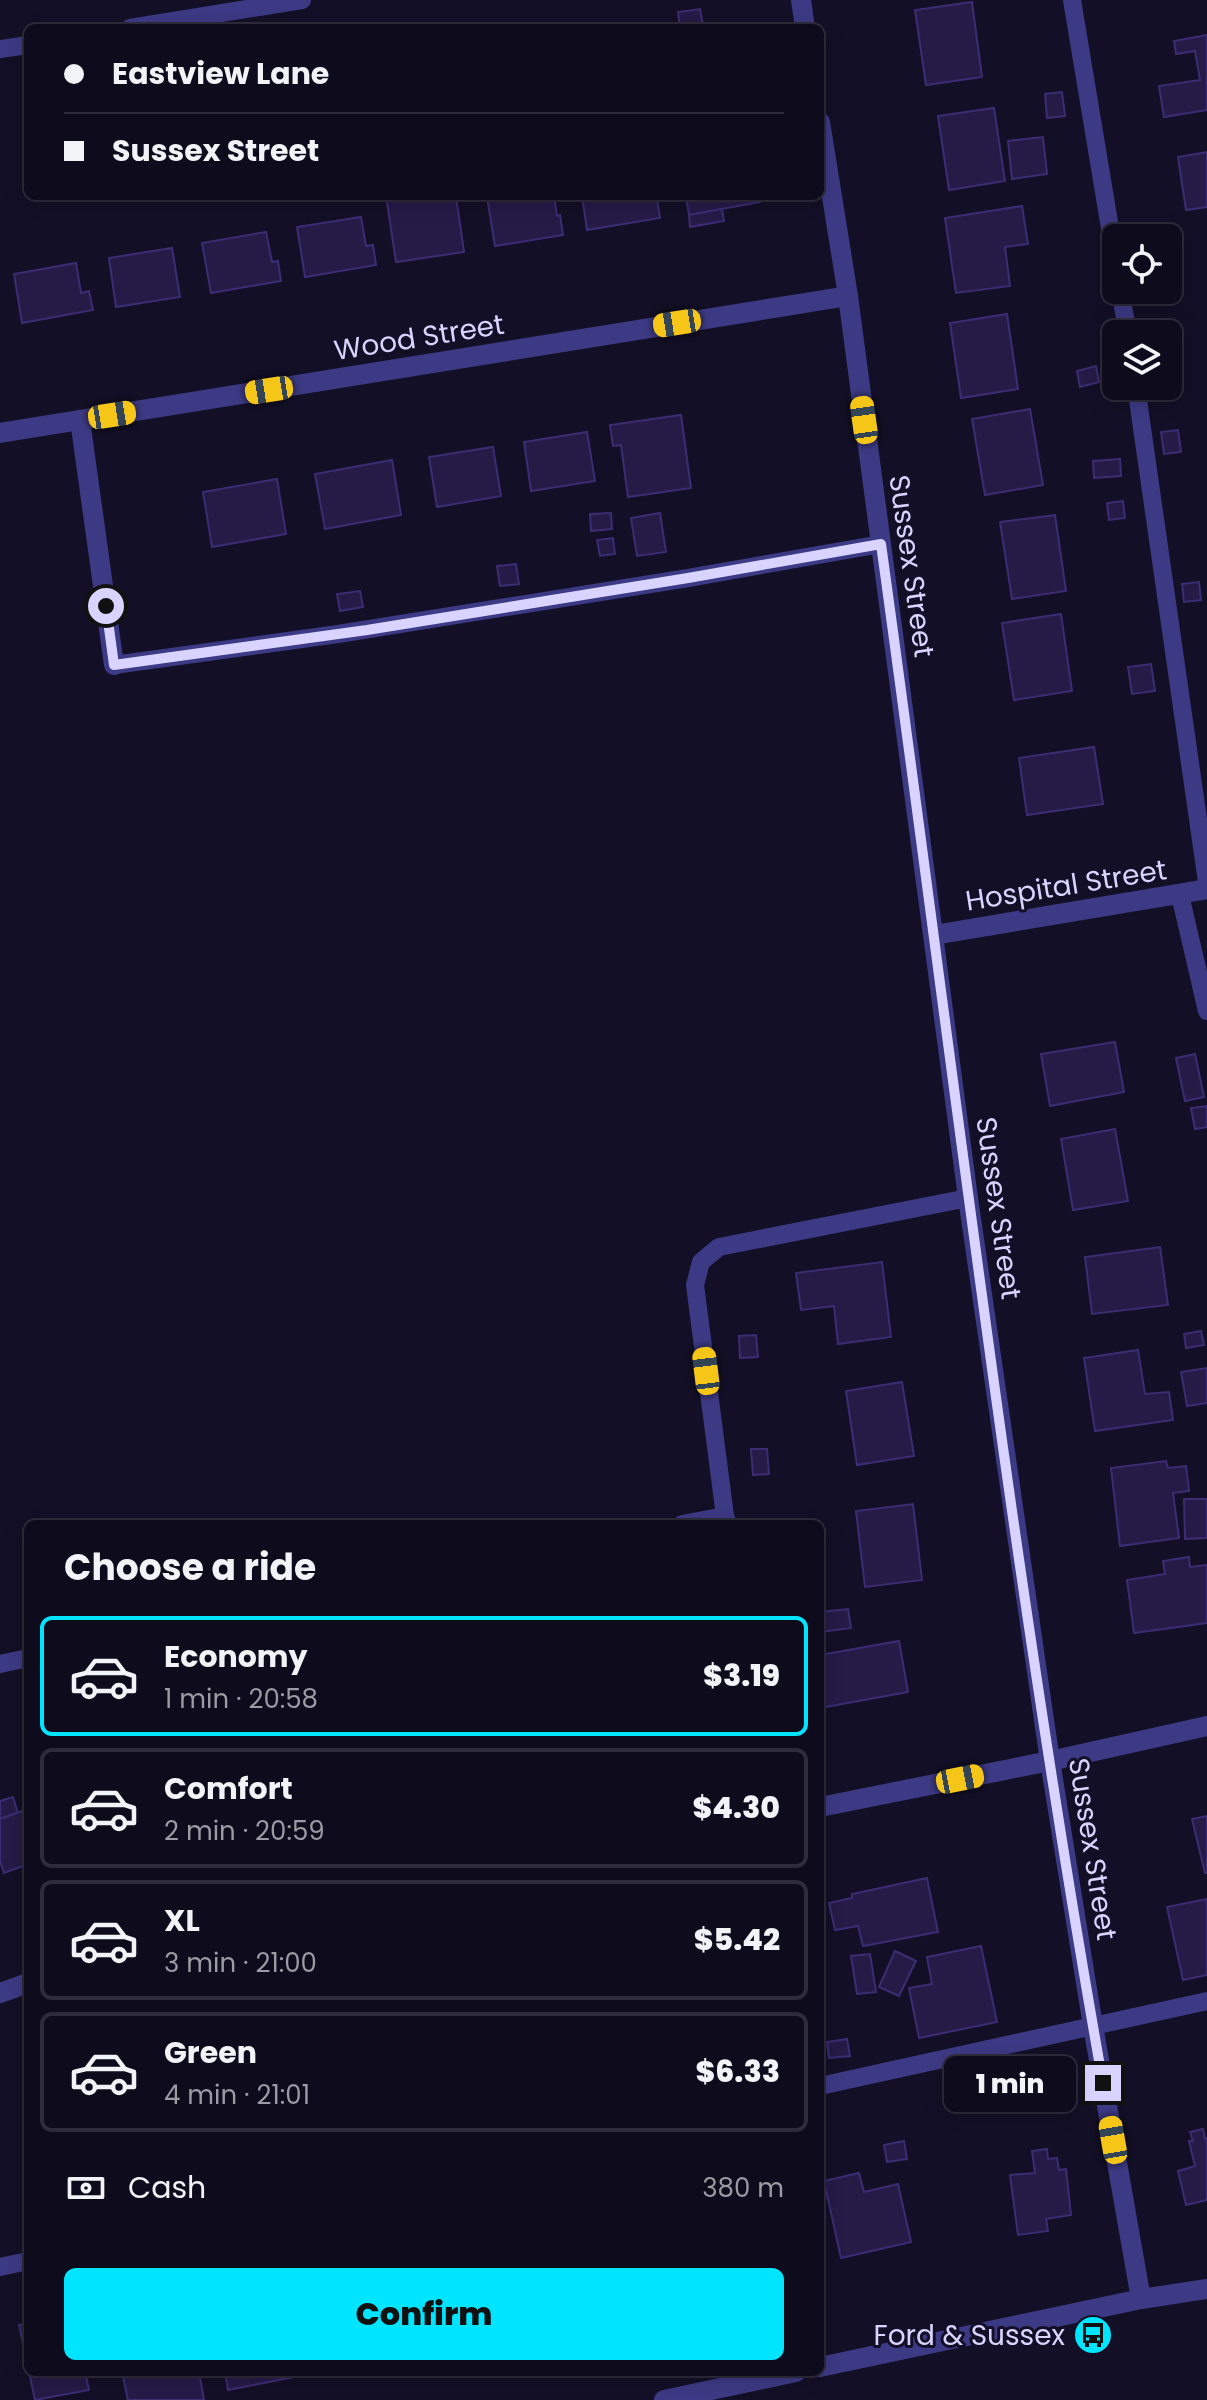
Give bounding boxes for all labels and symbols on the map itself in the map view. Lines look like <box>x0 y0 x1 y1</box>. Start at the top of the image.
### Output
street label: Wood Street <box>331 305 507 370</box>
car <box>651 307 703 339</box>
car <box>243 374 295 406</box>
car <box>849 395 879 445</box>
car <box>86 399 138 431</box>
street label: Sussex Street <box>879 472 944 660</box>
route start <box>88 588 124 624</box>
street label: Hospital Street <box>963 850 1169 921</box>
street label: Sussex Street <box>966 1114 1031 1302</box>
car <box>691 1346 721 1396</box>
street label: Sussex Street <box>1059 1755 1126 1943</box>
car <box>934 1763 986 1795</box>
callout: 1 min <box>943 2055 1075 2111</box>
route end <box>1085 2065 1121 2101</box>
car <box>1097 2114 1129 2166</box>
bus stop icon: Ford & Sussex <box>1072 2314 1114 2356</box>
place label: Ford & Sussex <box>874 2316 1066 2355</box>

